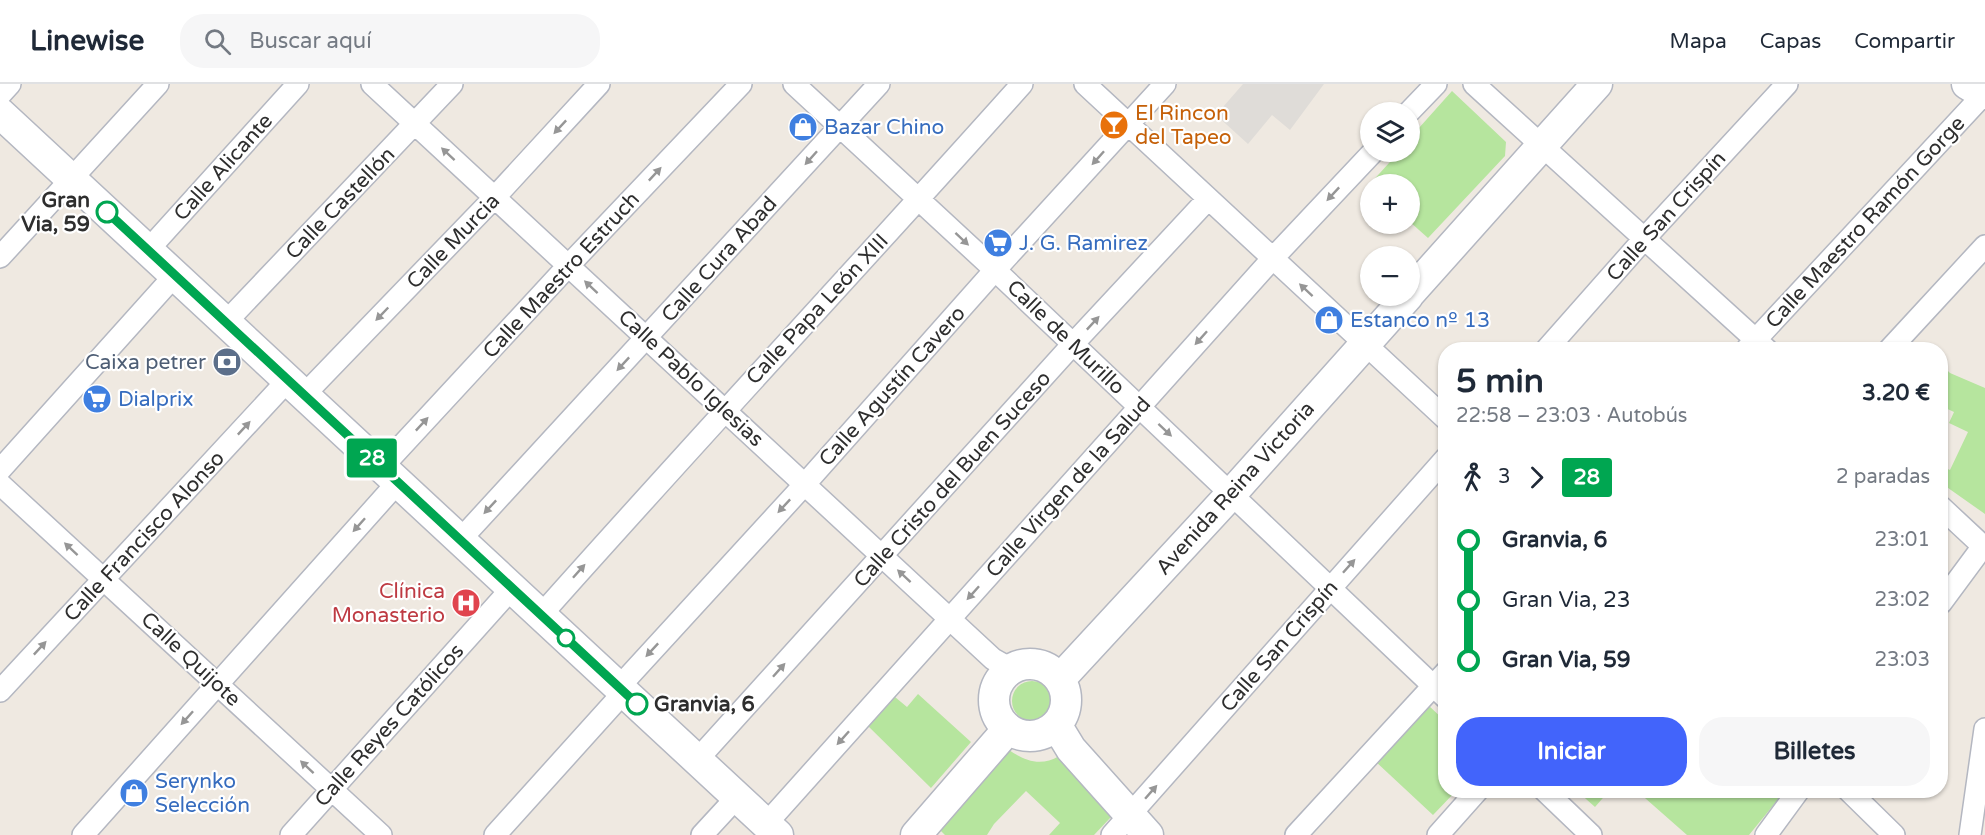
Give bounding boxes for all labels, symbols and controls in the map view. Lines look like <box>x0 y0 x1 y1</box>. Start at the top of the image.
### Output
search box <box>180 14 600 68</box>
text: Linewise <box>30 24 144 58</box>
icon: search <box>201 25 234 58</box>
text: Buscar aquí <box>249 28 372 54</box>
text: Mapa <box>1670 29 1727 54</box>
text: Capas <box>1760 29 1821 54</box>
text: Compartir <box>1854 29 1955 54</box>
place label: El Rincon del Tapeo <box>1135 101 1232 150</box>
map controls <box>1360 102 1420 306</box>
button: layers <box>1360 102 1420 162</box>
street label: Calle Alicante <box>169 109 278 226</box>
bar icon: El Rincon del Tapeo <box>1098 109 1130 141</box>
shop icon: Bazar Chino <box>787 111 819 143</box>
street label: Calle Maestro Ramón Gorge <box>1760 111 1970 334</box>
place label: Bazar Chino <box>824 115 944 140</box>
one-way arrow <box>553 120 567 134</box>
street label: Calle Castellón <box>281 142 400 265</box>
street label: Calle San Crispín <box>1601 146 1731 286</box>
one-way arrow <box>441 147 456 161</box>
one-way arrow <box>804 150 818 165</box>
one-way arrow <box>1091 151 1105 165</box>
one-way arrow <box>648 167 662 182</box>
button: + <box>1360 174 1420 234</box>
street label: Calle Maestro Estruch <box>478 187 645 364</box>
one-way arrow <box>1326 187 1340 201</box>
place label: Gran Via, 59 <box>21 188 90 237</box>
street label: Calle Murcia <box>402 188 505 294</box>
street label: Calle Cura Abad <box>656 191 782 327</box>
marker: Gran Via, 59 <box>96 201 118 223</box>
supermarket icon: J. G. Ramirez <box>982 227 1014 259</box>
street label: Calle Papa León XIII <box>741 229 894 390</box>
place label: J. G. Ramirez <box>1019 231 1148 256</box>
one-way arrow <box>954 232 969 246</box>
button: − <box>1360 246 1420 306</box>
street label: Calle de Murillo <box>1002 275 1130 400</box>
one-way arrow <box>584 280 599 294</box>
one-way arrow <box>1300 283 1314 297</box>
street label: Calle Agustín Cavero <box>814 301 971 472</box>
shop icon: Estanco nº 13 <box>1313 304 1345 336</box>
street label: Calle Pablo Iglesias <box>613 305 768 452</box>
one-way arrow <box>375 307 389 322</box>
place label: Estanco nº 13 <box>1350 308 1490 333</box>
one-way arrow <box>1086 316 1099 331</box>
one-way arrow <box>1195 330 1208 345</box>
bank icon: Caixa petrer <box>211 346 243 378</box>
place label: Caixa petrer <box>85 350 206 375</box>
one-way arrow <box>616 356 630 371</box>
text: 5 min <box>1456 362 1544 401</box>
street label: Calle Cristo del Buen Suceso <box>849 366 1056 593</box>
text: 3.20 € <box>1862 380 1930 406</box>
supermarket icon: Dialprix <box>81 383 113 415</box>
place label: Dialprix <box>118 387 194 412</box>
street label: Calle Virgen de la Salud <box>981 392 1156 583</box>
street label: Avenida Reina Victoria <box>1151 396 1320 580</box>
text: 22:58 – 23:03 · Autobús <box>1456 404 1687 428</box>
one-way arrow <box>415 417 429 432</box>
one-way arrow <box>237 421 251 436</box>
one-way arrow <box>1157 423 1171 437</box>
line badge: 28 <box>345 438 399 478</box>
street label: Calle Francisco Alonso <box>59 446 230 627</box>
text: 28 <box>359 446 385 471</box>
icon: walk <box>1456 461 1489 494</box>
icon: forward <box>1520 461 1553 494</box>
text: 3 <box>1498 465 1511 489</box>
text: 28 <box>1574 465 1600 490</box>
text: 2 paradas <box>1836 465 1930 489</box>
one-way arrow <box>484 499 498 513</box>
one-way arrow <box>778 499 792 513</box>
one-way arrow <box>352 518 366 533</box>
text: Granvia, 6 <box>1502 527 1607 553</box>
text: 23:01 <box>1875 528 1930 552</box>
one-way arrow <box>64 543 78 557</box>
one-way arrow <box>1342 559 1355 574</box>
one-way arrow <box>572 564 585 579</box>
one-way arrow <box>897 570 911 584</box>
street label: Calle San Crispín <box>1215 575 1343 717</box>
place label: Clínica Monasterio <box>332 579 445 628</box>
one-way arrow <box>967 585 980 600</box>
hospital icon: Clínica Monasterio <box>450 587 482 619</box>
text: Gran Via, 23 <box>1502 587 1631 613</box>
text: 23:02 <box>1875 588 1930 612</box>
street label: Calle Quijote <box>136 607 246 712</box>
unlabelled marker <box>557 629 575 647</box>
street label: Calle Reyes Católicos <box>310 639 469 812</box>
one-way arrow <box>33 641 46 656</box>
one-way arrow <box>645 642 659 657</box>
text: Gran Via, 59 <box>1502 647 1631 673</box>
text: 23:03 <box>1875 648 1930 672</box>
one-way arrow <box>772 663 785 678</box>
place label: Granvia, 6 <box>654 692 755 717</box>
marker: Granvia, 6 <box>626 693 648 715</box>
one-way arrow <box>181 710 194 725</box>
button: Iniciar <box>1456 717 1687 786</box>
button: Billetes <box>1699 717 1930 786</box>
one-way arrow <box>837 730 850 745</box>
one-way arrow <box>300 760 315 774</box>
place label: Serynko Selección <box>155 769 250 818</box>
shop icon: Serynko Selección <box>118 777 150 809</box>
one-way arrow <box>1144 785 1157 800</box>

